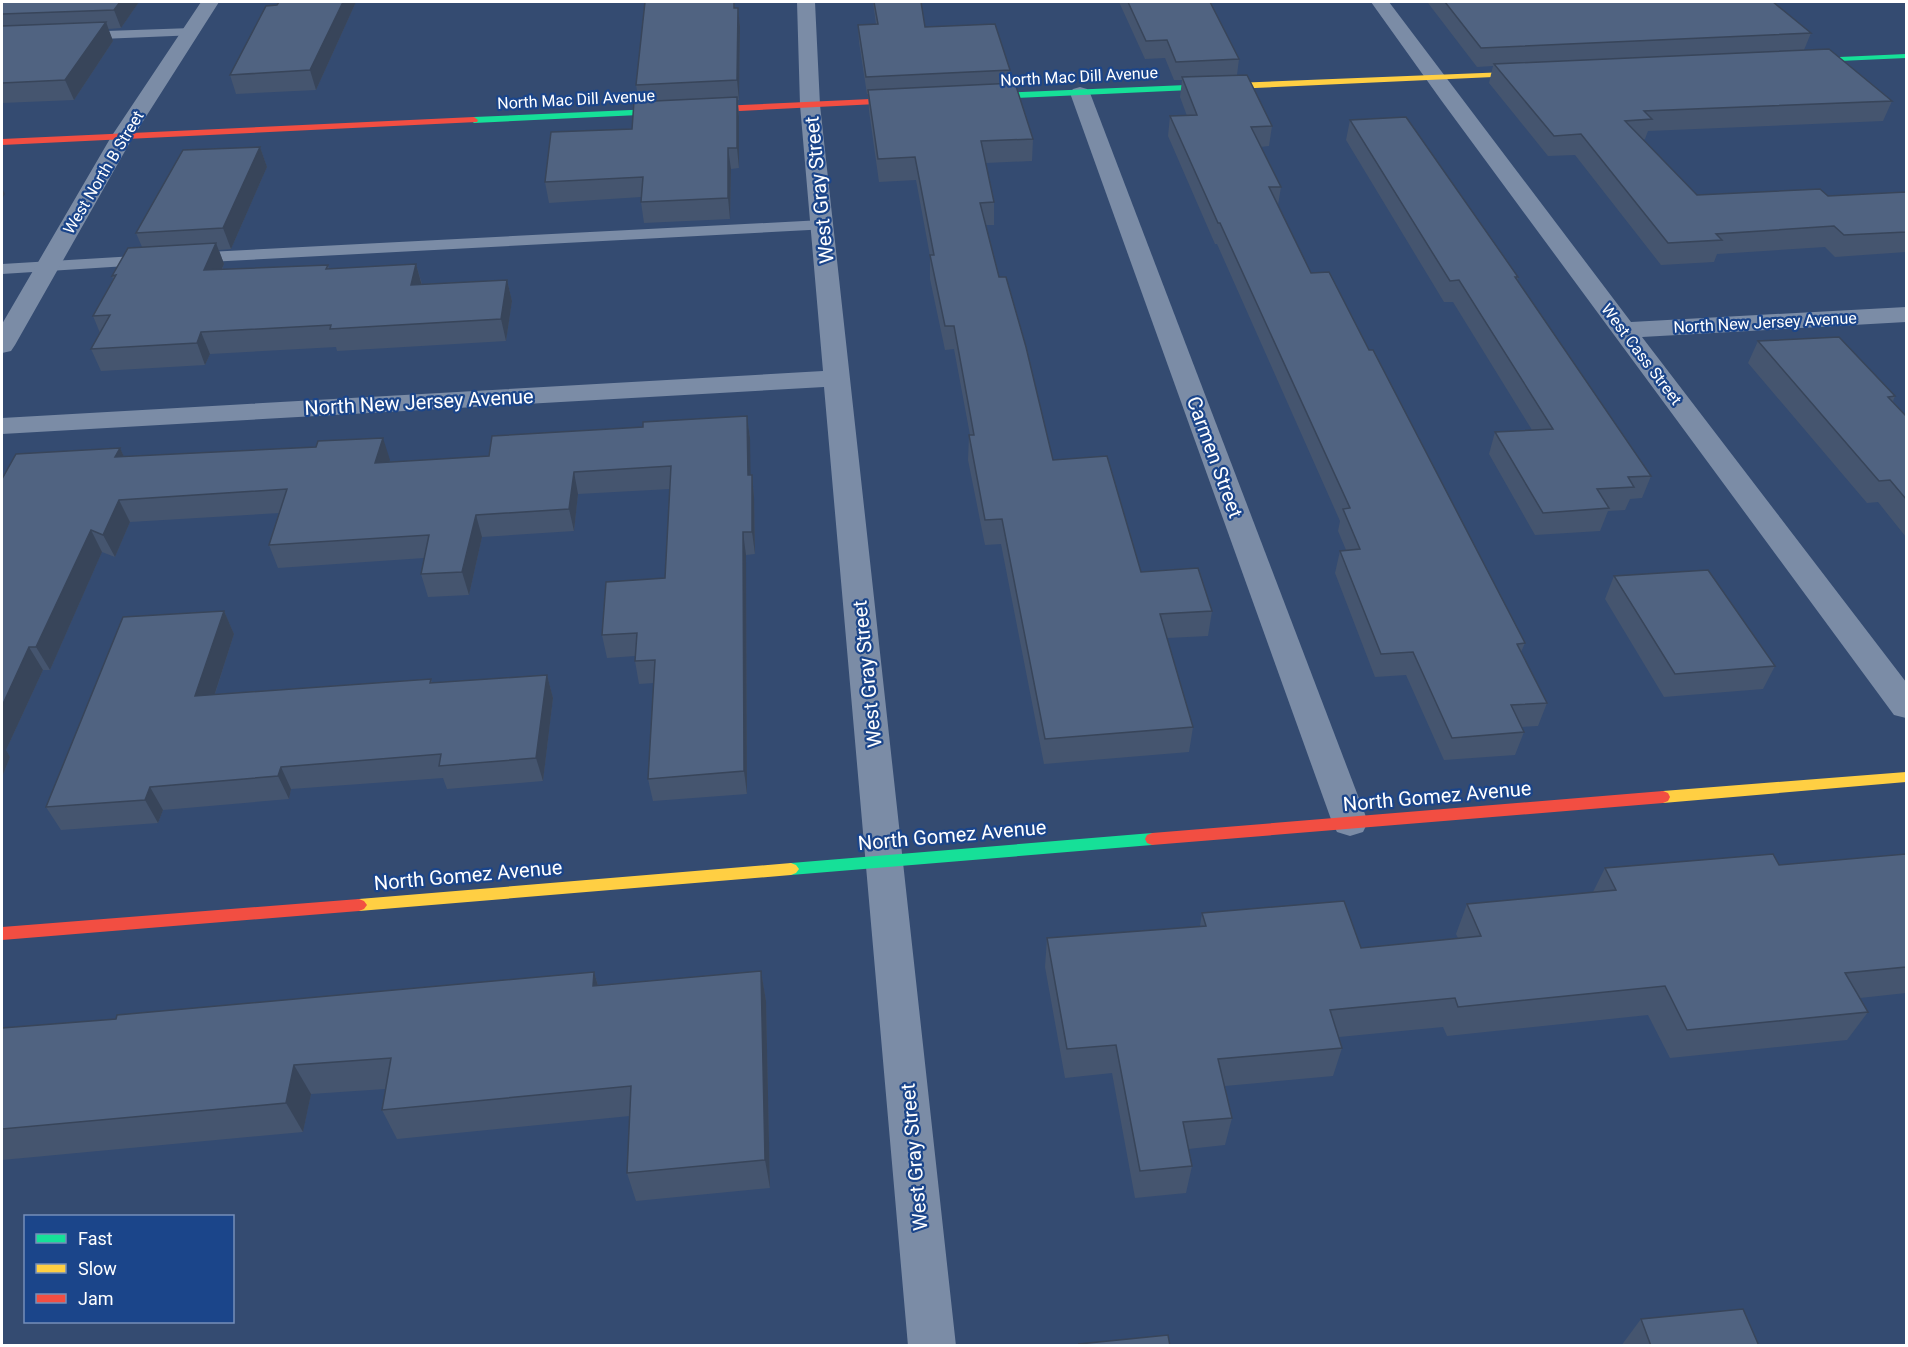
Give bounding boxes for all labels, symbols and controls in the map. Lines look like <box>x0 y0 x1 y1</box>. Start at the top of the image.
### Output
street label: North Mac Dill Avenue <box>1000 63 1158 90</box>
street label: North Mac Dill Avenue <box>497 86 655 113</box>
street label: West North B Street <box>59 107 148 237</box>
street label: West Gray Street <box>799 115 839 265</box>
street label: West Cass Street <box>1597 300 1686 409</box>
street label: North New Jersey Avenue <box>1673 308 1857 337</box>
street label: North New Jersey Avenue <box>304 384 534 420</box>
street label: Carmen Street <box>1182 393 1248 521</box>
street label: West Gray Street <box>847 599 887 749</box>
street label: North Gomez Avenue <box>1342 776 1532 816</box>
street label: North Gomez Avenue <box>857 815 1047 855</box>
street label: North Gomez Avenue <box>373 855 563 895</box>
street label: West Gray Street <box>896 1082 932 1232</box>
legend <box>24 1215 234 1323</box>
text: Fast <box>78 1228 113 1249</box>
text: Slow <box>78 1258 117 1279</box>
text: Jam <box>78 1288 114 1309</box>

